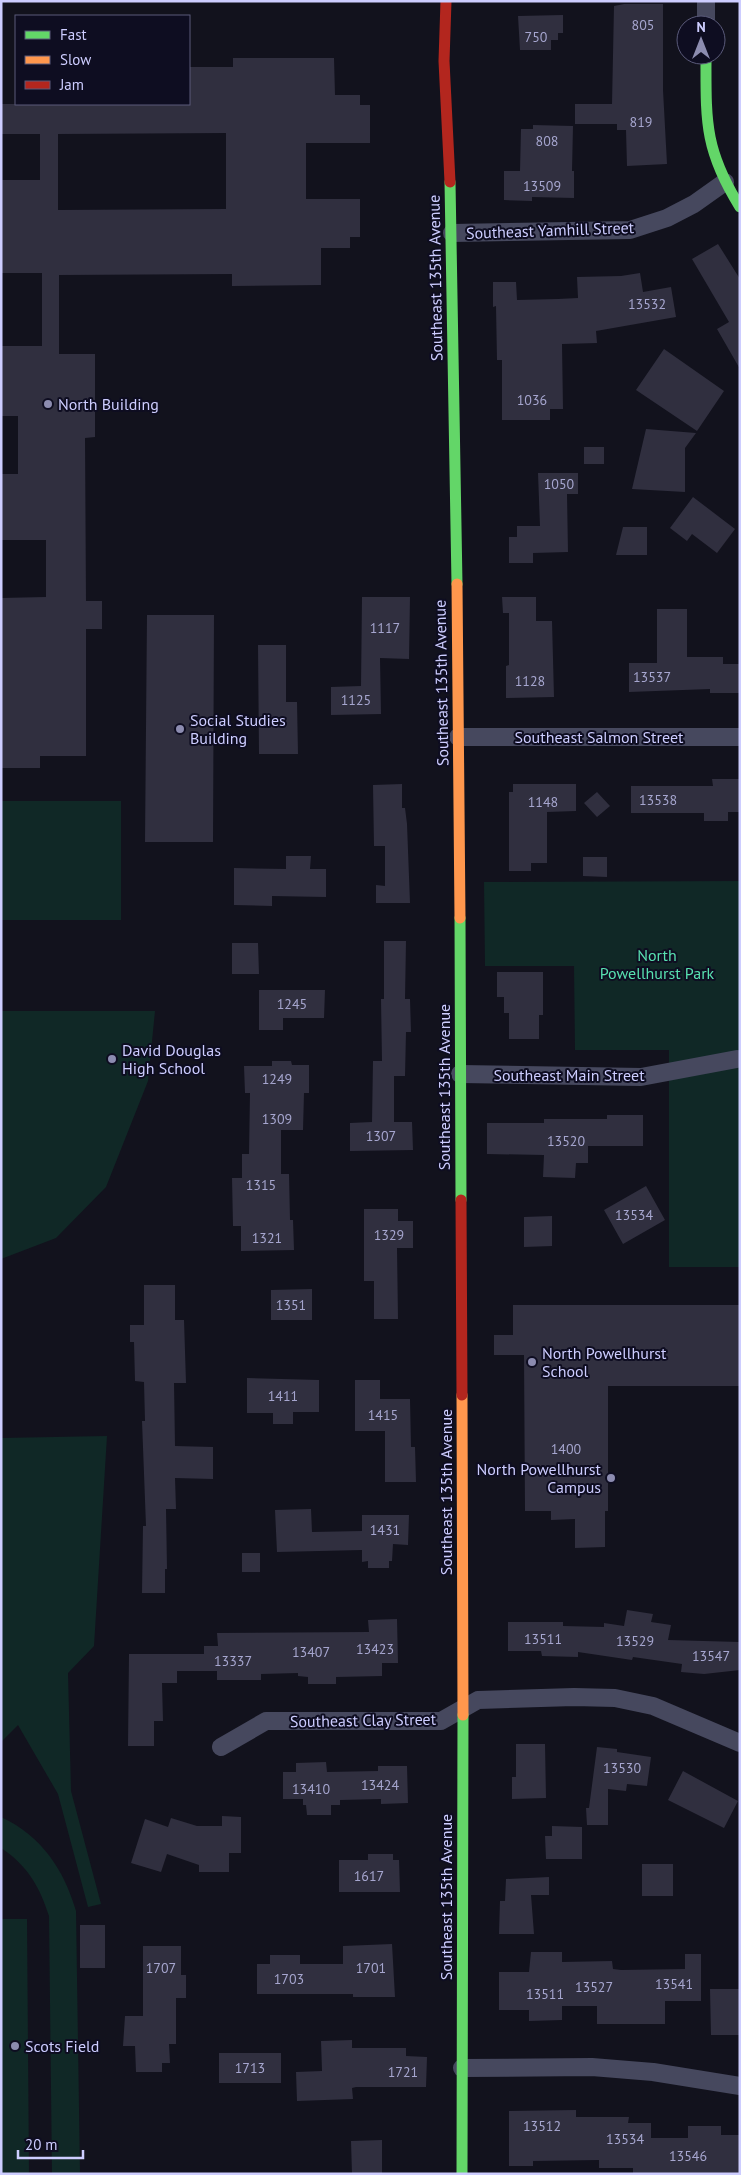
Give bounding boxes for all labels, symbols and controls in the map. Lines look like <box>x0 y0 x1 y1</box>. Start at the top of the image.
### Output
legend <box>15 15 190 105</box>
north arrow <box>676 15 726 65</box>
house number: 805 <box>632 16 654 34</box>
text: N <box>696 18 706 36</box>
text: Fast <box>60 25 87 44</box>
house number: 750 <box>525 28 548 46</box>
text: Slow <box>60 50 91 69</box>
text: Jam <box>59 75 84 94</box>
house number: 819 <box>630 113 652 131</box>
house number: 808 <box>536 132 558 150</box>
house number: 13509 <box>523 177 561 195</box>
street label: Southeast 135th Avenue <box>424 195 446 361</box>
street label: Southeast Yamhill Street <box>466 217 635 243</box>
house number: 13532 <box>628 295 666 313</box>
house number: 1036 <box>517 391 547 409</box>
place label: North Building <box>58 394 159 414</box>
marker: North Building <box>42 398 54 410</box>
house number: 1050 <box>544 475 575 493</box>
street label: Southeast 135th Avenue <box>430 600 452 766</box>
house number: 1117 <box>370 619 400 637</box>
house number: 13537 <box>633 668 671 686</box>
house number: 1128 <box>515 672 545 690</box>
house number: 1125 <box>341 691 371 709</box>
place label: Social Studies Building <box>190 710 286 748</box>
marker: Social Studies Building <box>174 723 186 735</box>
street label: Southeast Salmon Street <box>515 727 684 747</box>
house number: 13538 <box>639 791 677 809</box>
house number: 1148 <box>528 793 558 811</box>
park label: North Powellhurst Park <box>600 945 715 983</box>
house number: 1245 <box>277 995 307 1013</box>
street label: Southeast 135th Avenue <box>434 1004 454 1170</box>
place label: David Douglas High School <box>122 1040 221 1078</box>
marker: David Douglas High School <box>106 1053 118 1065</box>
street label: Southeast Main Street <box>493 1065 645 1085</box>
house number: 1249 <box>262 1070 292 1088</box>
house number: 1309 <box>262 1110 292 1128</box>
house number: 1307 <box>366 1127 396 1145</box>
house number: 13520 <box>547 1132 585 1150</box>
house number: 1315 <box>246 1176 276 1194</box>
house number: 13534 <box>615 1206 653 1224</box>
house number: 1329 <box>374 1226 404 1244</box>
house number: 1321 <box>252 1229 282 1247</box>
house number: 1351 <box>276 1296 306 1314</box>
place label: North Powellhurst School <box>542 1343 667 1381</box>
marker: North Powellhurst School <box>526 1356 538 1368</box>
house number: 1411 <box>268 1387 298 1405</box>
house number: 1415 <box>368 1406 398 1424</box>
street label: Southeast 135th Avenue <box>436 1409 456 1575</box>
house number: 1400 <box>551 1440 582 1458</box>
place label: North Powellhurst Campus <box>476 1459 602 1497</box>
marker: North Powellhurst Campus <box>605 1472 617 1484</box>
house number: 1431 <box>370 1521 400 1539</box>
house number: 13511 <box>524 1630 562 1648</box>
house number: 13529 <box>616 1632 654 1650</box>
house number: 13423 <box>356 1640 394 1658</box>
house number: 13407 <box>292 1643 330 1661</box>
house number: 13547 <box>692 1647 730 1665</box>
house number: 13337 <box>214 1652 252 1670</box>
street label: Southeast Clay Street <box>290 1709 437 1731</box>
house number: 13530 <box>603 1759 641 1777</box>
house number: 13424 <box>361 1776 399 1794</box>
house number: 13410 <box>292 1780 330 1798</box>
street label: Southeast 135th Avenue <box>436 1814 456 1980</box>
house number: 1617 <box>354 1867 384 1885</box>
house number: 1707 <box>146 1959 176 1977</box>
house number: 1701 <box>356 1959 386 1977</box>
house number: 1703 <box>274 1970 304 1988</box>
house number: 13541 <box>655 1975 693 1993</box>
house number: 13527 <box>575 1978 613 1996</box>
house number: 13511 <box>526 1985 564 2003</box>
place label: Scots Field <box>25 2036 99 2056</box>
marker: Scots Field <box>9 2040 21 2052</box>
house number: 1713 <box>235 2059 265 2077</box>
house number: 1721 <box>388 2063 418 2081</box>
house number: 13512 <box>523 2117 561 2135</box>
scale bar <box>18 2128 82 2160</box>
house number: 13534 <box>606 2130 644 2148</box>
text: 20 m <box>25 2135 58 2154</box>
house number: 13546 <box>669 2147 707 2165</box>

